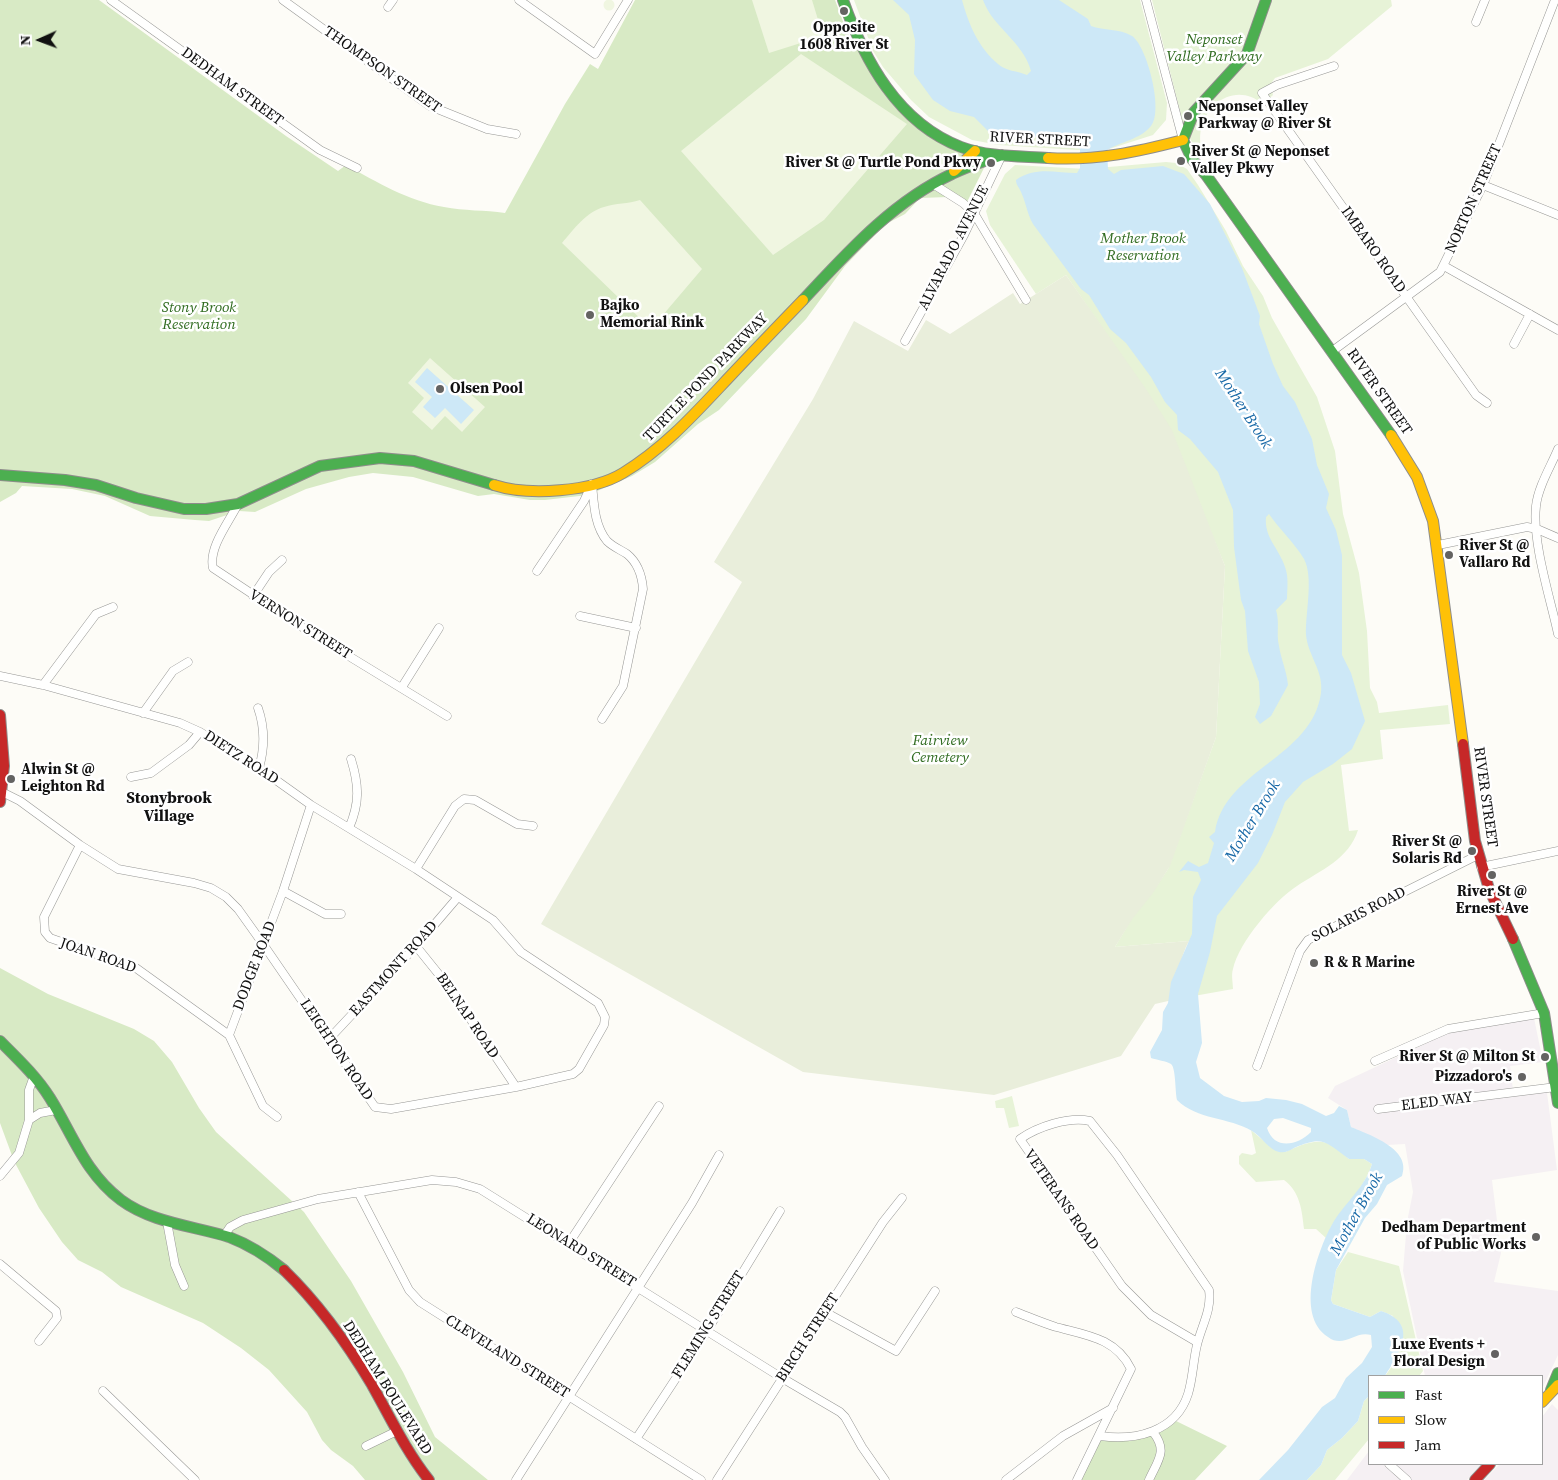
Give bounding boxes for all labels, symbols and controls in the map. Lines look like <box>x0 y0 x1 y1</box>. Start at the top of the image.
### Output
marker: Opposite 1608 River St <box>838 5 850 17</box>
north arrow <box>15 15 65 65</box>
place label: Opposite 1608 River St <box>799 19 889 54</box>
street label: THOMPSON STREET <box>320 23 444 117</box>
park label: Neponset Valley Parkway <box>1166 31 1262 66</box>
text: N <box>15 35 35 46</box>
street label: DEDHAM STREET <box>178 44 286 130</box>
place label: Neponset Valley Parkway @ River St <box>1198 98 1331 133</box>
marker: Neponset Valley Parkway @ River St <box>1182 110 1194 122</box>
street label: RIVER STREET <box>989 128 1091 152</box>
street label: NORTON STREET <box>1442 142 1506 256</box>
place label: River St @ Neponset Valley Pkwy <box>1191 143 1329 178</box>
place label: River St @ Turtle Pond Pkwy <box>785 154 981 172</box>
marker: River St @ Neponset Valley Pkwy <box>1175 155 1187 167</box>
marker: River St @ Turtle Pond Pkwy <box>985 157 997 169</box>
street label: ALVARADO AVENUE <box>915 183 993 313</box>
street label: IMBARO ROAD <box>1337 203 1409 297</box>
park label: Mother Brook Reservation <box>1100 230 1186 265</box>
place label: Bajko Memorial Rink <box>600 297 704 332</box>
park label: Stony Brook Reservation <box>162 299 236 334</box>
marker: Bajko Memorial Rink <box>584 309 596 321</box>
street label: TURTLE POND PARKWAY <box>640 310 772 446</box>
street label: RIVER STREET <box>1343 345 1415 439</box>
water label: Mother Brook <box>1210 365 1276 453</box>
place label: Olsen Pool <box>450 380 523 398</box>
marker: Olsen Pool <box>434 383 446 395</box>
place label: River St @ Vallaro Rd <box>1459 537 1530 572</box>
marker: River St @ Vallaro Rd <box>1443 549 1455 561</box>
street label: VERNON STREET <box>245 586 355 664</box>
street label: DIETZ ROAD <box>200 727 282 789</box>
park label: Fairview Cemetery <box>911 732 969 767</box>
street label: RIVER STREET <box>1469 746 1501 848</box>
place label: Alwin St @ Leighton Rd <box>21 761 105 796</box>
marker: Alwin St @ Leighton Rd <box>5 773 17 785</box>
water label: Mother Brook <box>1221 777 1285 865</box>
district label: Stonybrook Village <box>126 789 212 827</box>
place label: River St @ Solaris Rd <box>1392 833 1462 868</box>
marker: River St @ Solaris Rd <box>1466 845 1478 857</box>
marker: River St @ Ernest Ave <box>1486 869 1498 881</box>
place label: River St @ Ernest Ave <box>1456 883 1528 918</box>
street label: SOLARIS ROAD <box>1309 884 1409 946</box>
street label: EASTMONT ROAD <box>346 917 442 1021</box>
street label: DODGE ROAD <box>230 919 280 1013</box>
street label: JOAN ROAD <box>57 935 139 977</box>
place label: R & R Marine <box>1324 954 1415 972</box>
marker: R & R Marine <box>1308 957 1320 969</box>
street label: BELNAP ROAD <box>432 970 502 1062</box>
street label: LEIGHTON ROAD <box>295 996 377 1104</box>
place label: River St @ Milton St <box>1399 1048 1535 1066</box>
marker: River St @ Milton St <box>1539 1051 1551 1063</box>
place label: Pizzadoro's <box>1435 1068 1512 1086</box>
marker: Pizzadoro's <box>1516 1071 1528 1083</box>
street label: ELED WAY <box>1400 1089 1474 1115</box>
street label: VETERANS ROAD <box>1020 1146 1102 1254</box>
water label: Mother Brook <box>1326 1169 1388 1259</box>
street label: LEONARD STREET <box>523 1210 639 1292</box>
place label: Dedham Department of Public Works <box>1381 1219 1526 1254</box>
marker: Dedham Department of Public Works <box>1530 1231 1542 1243</box>
street label: FLEMING STREET <box>669 1268 749 1382</box>
street label: BIRCH STREET <box>773 1290 843 1386</box>
street label: CLEVELAND STREET <box>441 1311 573 1403</box>
street label: DEDHAM BOULEVARD <box>338 1318 436 1458</box>
place label: Luxe Events + Floral Design <box>1392 1336 1485 1371</box>
marker: Luxe Events + Floral Design <box>1489 1348 1501 1360</box>
legend <box>1368 1375 1543 1465</box>
text: Fast <box>1415 1384 1442 1405</box>
text: Slow <box>1415 1409 1447 1430</box>
text: Jam <box>1415 1434 1441 1455</box>

